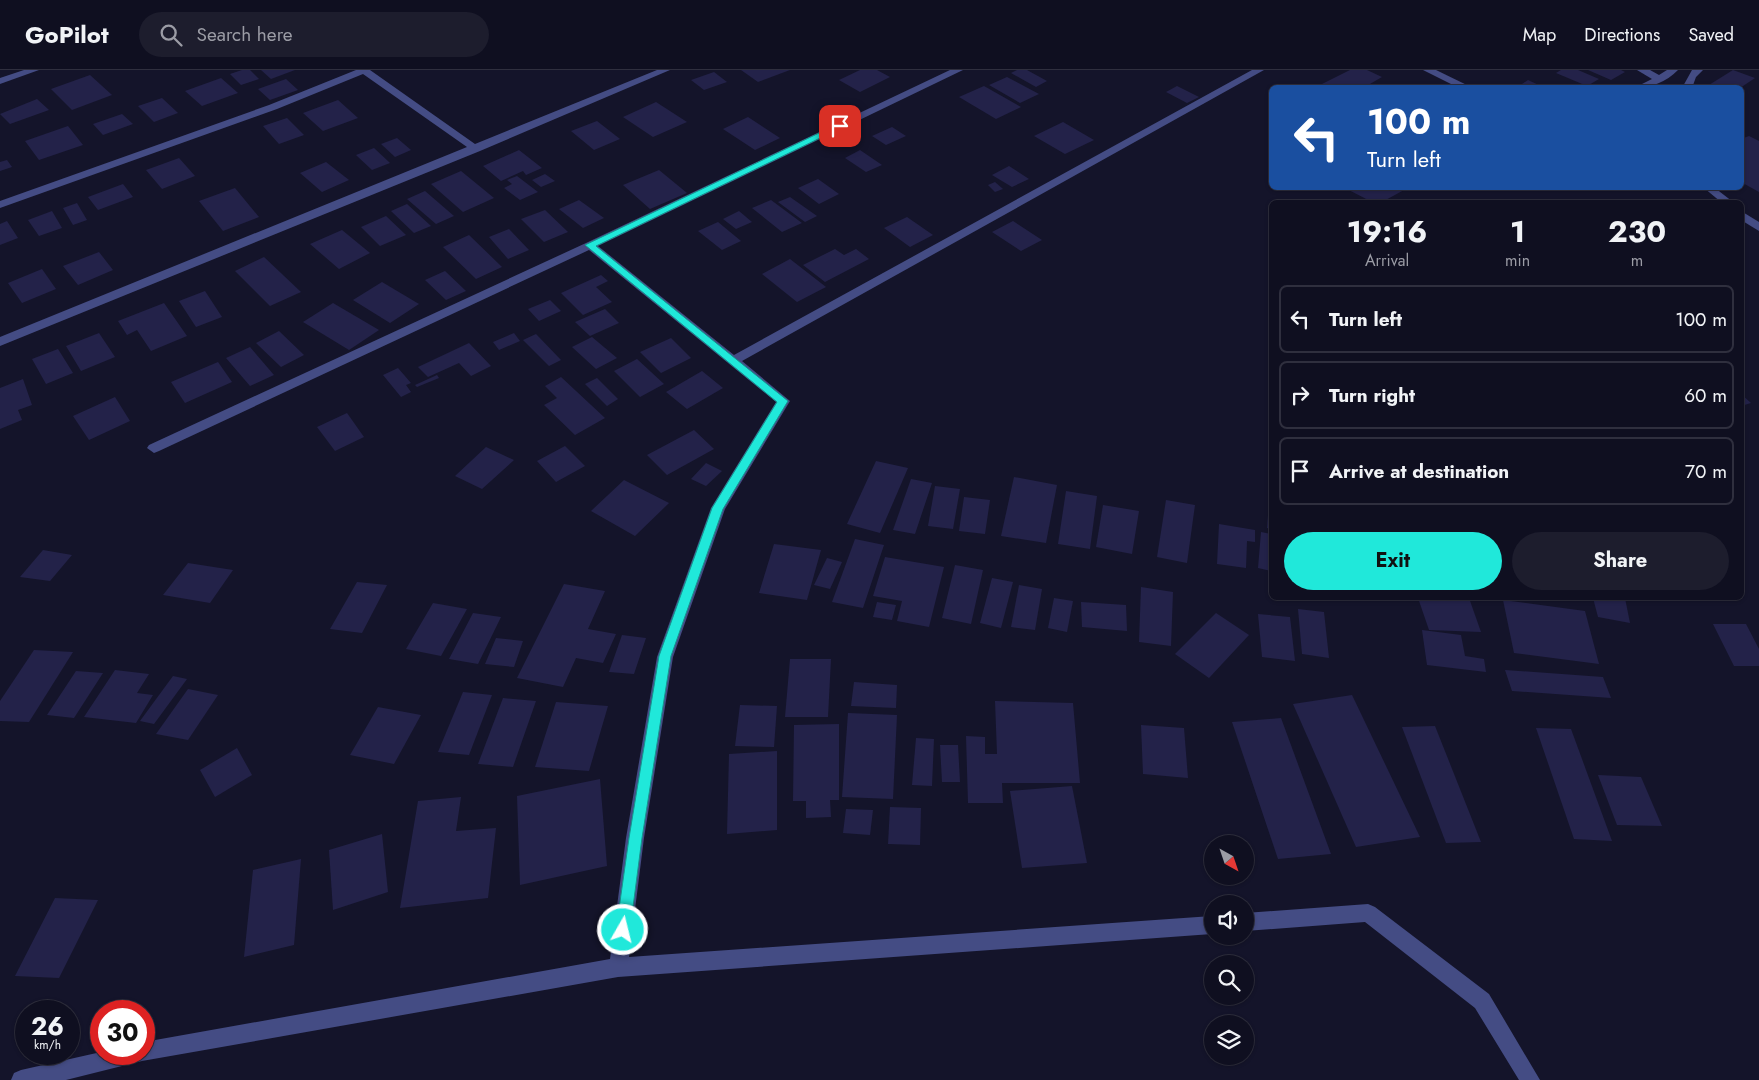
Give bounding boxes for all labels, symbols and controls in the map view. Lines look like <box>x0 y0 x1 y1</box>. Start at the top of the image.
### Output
search box <box>139 12 489 57</box>
text: GoPilot <box>25 17 109 52</box>
icon: search <box>157 21 185 49</box>
text: Search here <box>197 21 293 48</box>
text: Map <box>1523 22 1556 48</box>
text: Directions <box>1584 22 1660 48</box>
text: Saved <box>1688 22 1734 48</box>
text: 100 m <box>1367 97 1470 147</box>
pin <box>819 105 861 147</box>
icon: left <box>1284 105 1349 170</box>
icon: arrive <box>826 112 854 140</box>
text: Turn left <box>1367 143 1441 175</box>
text: 19:16 <box>1347 210 1427 253</box>
text: 1 <box>1510 210 1525 253</box>
text: 230 <box>1608 210 1666 253</box>
text: Arrival <box>1365 249 1409 272</box>
text: min <box>1505 249 1530 272</box>
text: m <box>1631 249 1643 272</box>
icon: left <box>1286 305 1314 333</box>
text: Turn left <box>1329 306 1402 333</box>
text: 100 m <box>1675 306 1727 333</box>
icon: right <box>1286 381 1314 409</box>
text: Turn right <box>1329 382 1415 409</box>
text: 60 m <box>1684 382 1727 409</box>
icon: arrive <box>1286 457 1314 485</box>
text: Arrive at destination <box>1329 458 1509 485</box>
text: 70 m <box>1685 458 1727 485</box>
button: Exit <box>1284 532 1502 590</box>
button: Share <box>1512 532 1729 590</box>
north arrow <box>1204 835 1254 885</box>
map controls <box>1204 835 1254 1065</box>
button: sound <box>1204 895 1254 945</box>
position arrow <box>596 903 648 955</box>
button: search <box>1204 955 1254 1005</box>
speed limit sign: 30 <box>90 1000 155 1065</box>
text: 26 <box>31 1008 64 1044</box>
button: layers <box>1204 1015 1254 1065</box>
text: km/h <box>34 1036 61 1054</box>

